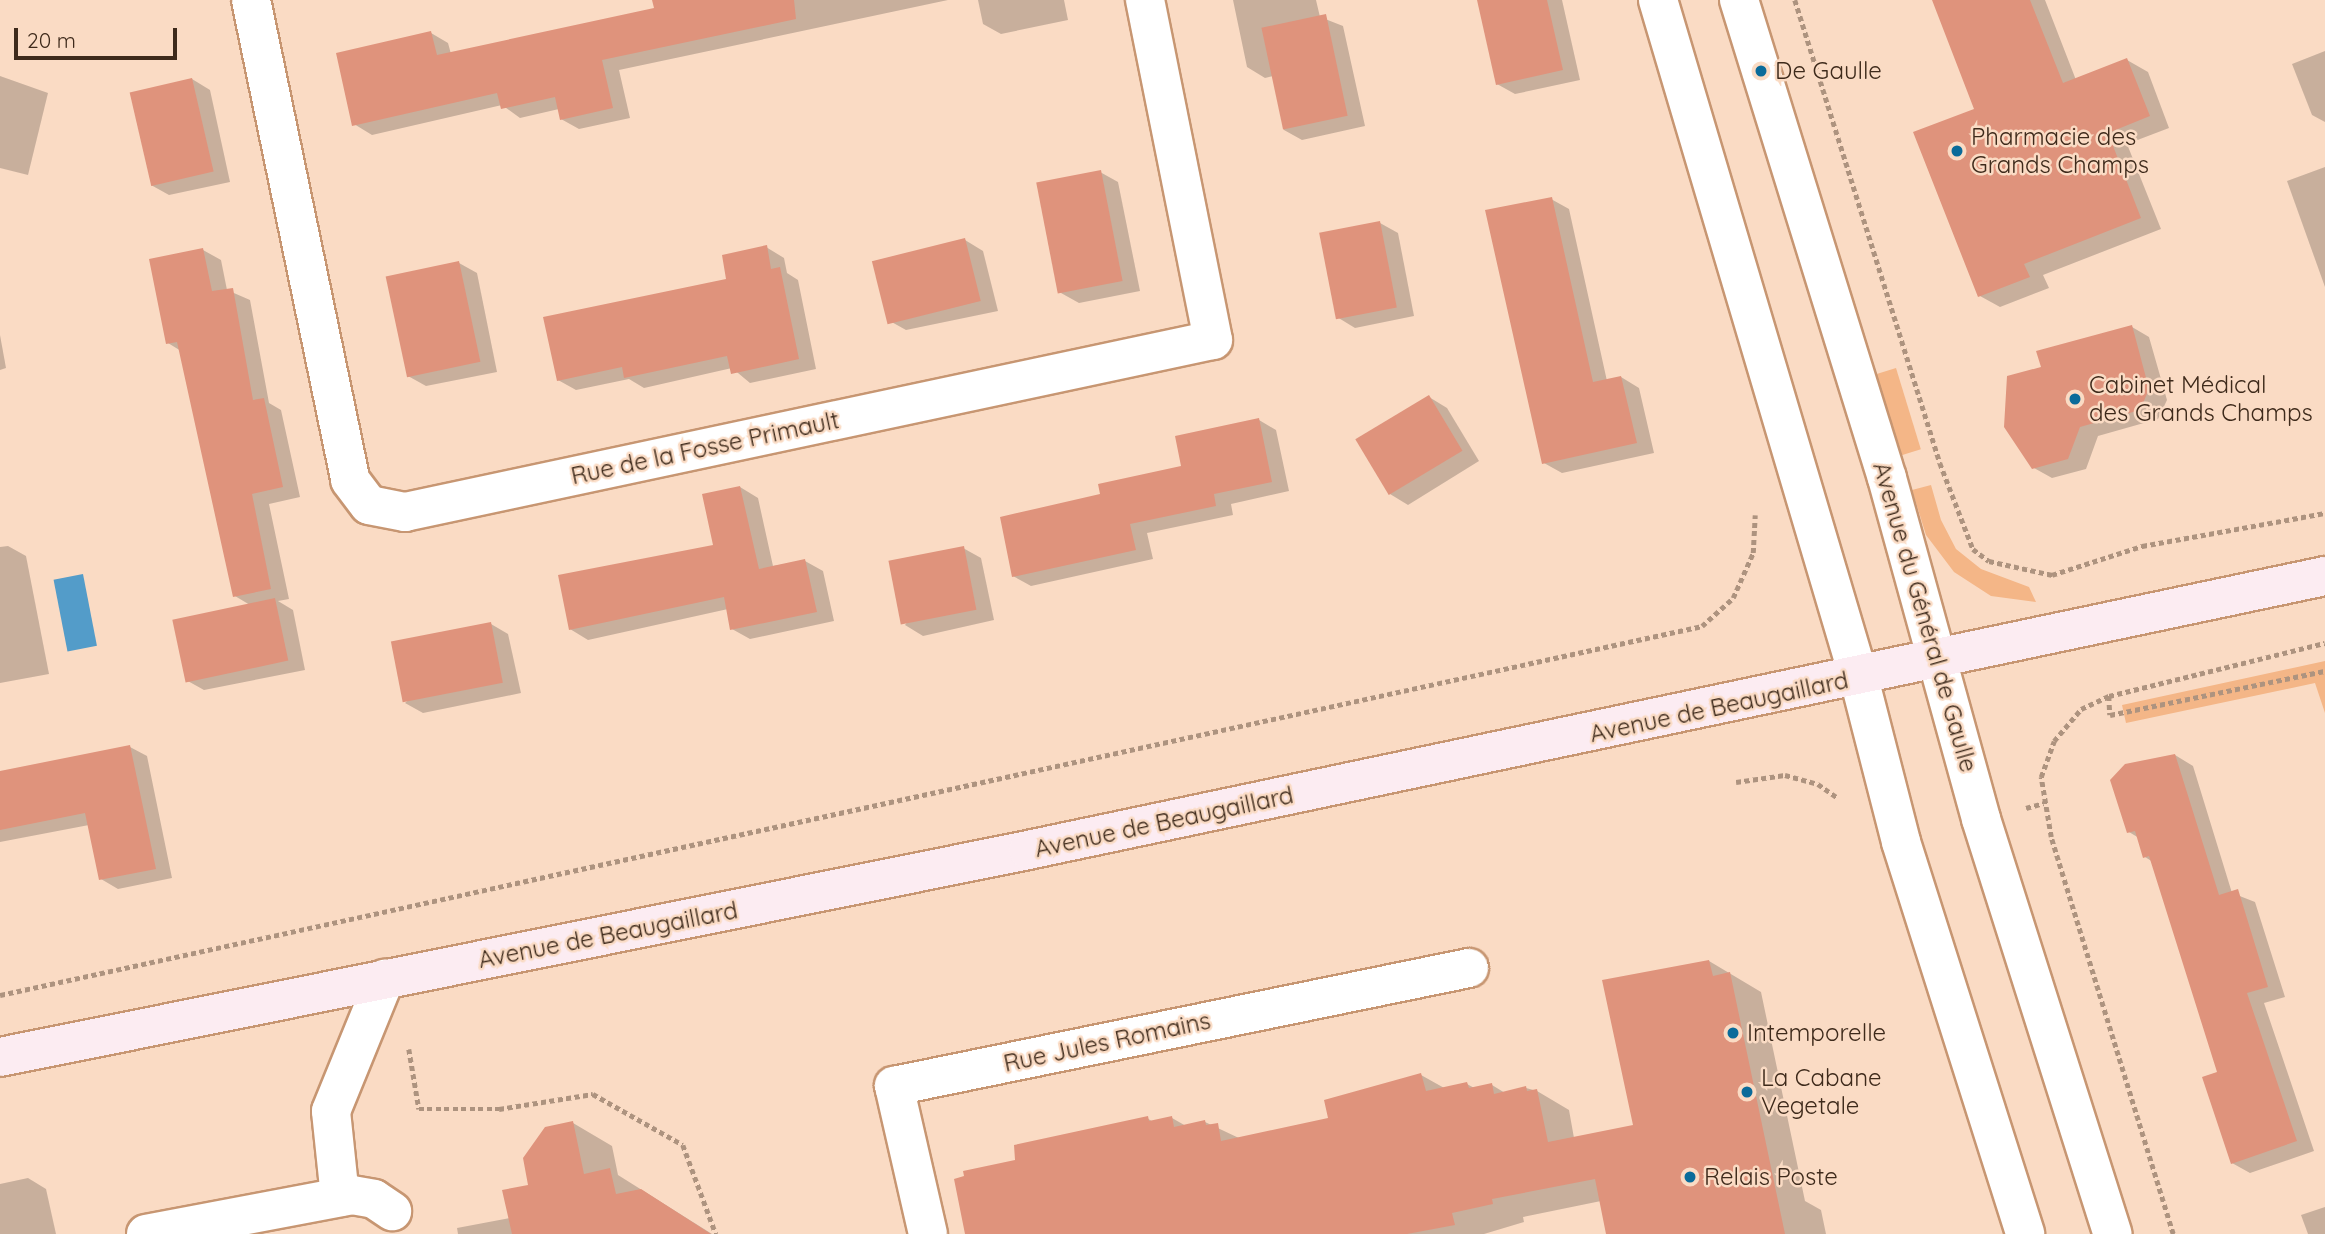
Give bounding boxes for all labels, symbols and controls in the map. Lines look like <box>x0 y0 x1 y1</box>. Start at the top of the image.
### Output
scale bar <box>18 14 180 58</box>
text: 20 m <box>27 27 76 53</box>
place label: De Gaulle <box>1775 57 1882 85</box>
marker: De Gaulle <box>1753 63 1769 79</box>
place label: Pharmacie des Grands Champs <box>1971 123 2149 179</box>
marker: Pharmacie des Grands Champs <box>1949 143 1965 159</box>
place label: Cabinet Médical des Grands Champs <box>2089 371 2313 427</box>
marker: Cabinet Médical des Grands Champs <box>2067 391 2083 407</box>
street label: Rue de la Fosse Primault <box>568 405 842 491</box>
street label: Avenue du Général de Gaulle <box>1867 459 1983 775</box>
street label: Avenue de Beaugaillard <box>1587 666 1851 748</box>
street label: Avenue de Beaugaillard <box>1032 781 1296 863</box>
street label: Avenue de Beaugaillard <box>476 896 740 974</box>
street label: Rue Jules Romains <box>1001 1006 1213 1078</box>
place label: Intemporelle <box>1747 1019 1886 1047</box>
marker: Intemporelle <box>1725 1025 1741 1041</box>
place label: La Cabane Vegetale <box>1761 1064 1882 1120</box>
marker: La Cabane Vegetale <box>1739 1084 1755 1100</box>
place label: Relais Poste <box>1704 1163 1838 1191</box>
marker: Relais Poste <box>1682 1169 1698 1185</box>

